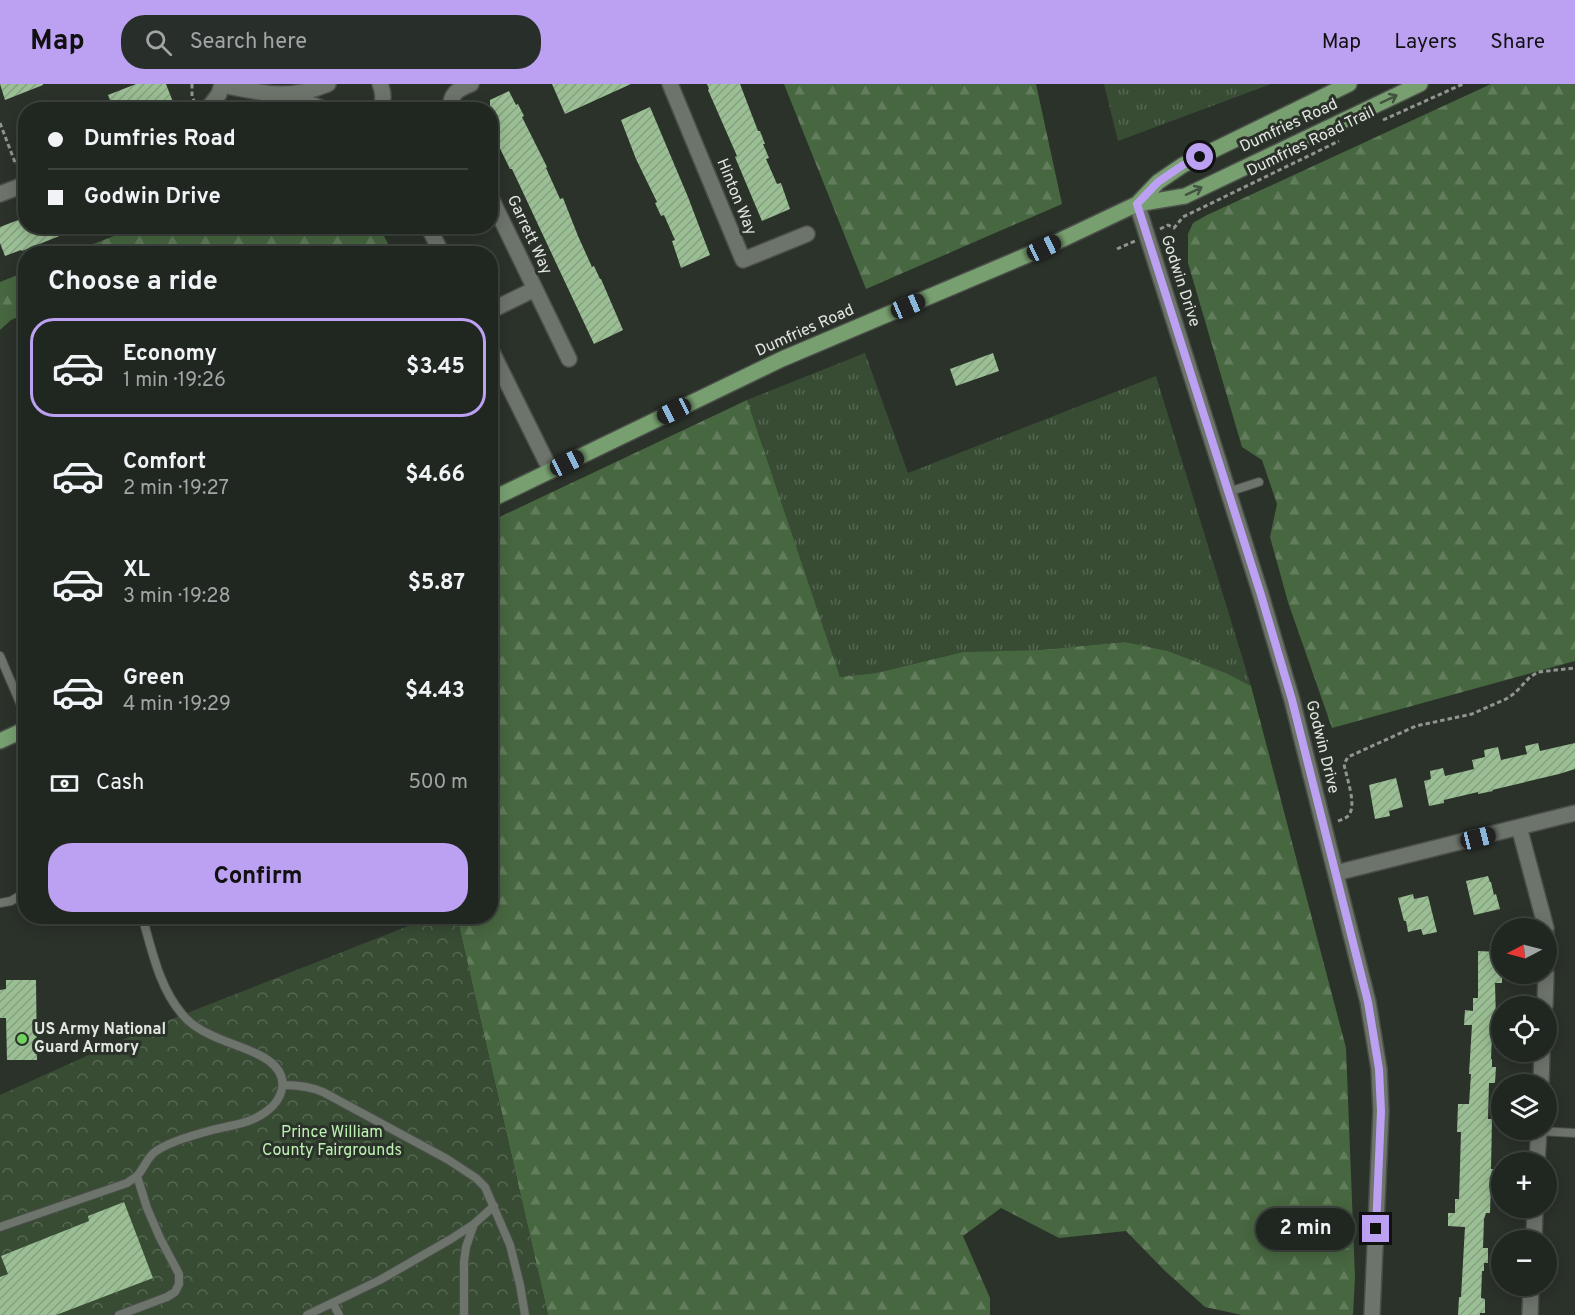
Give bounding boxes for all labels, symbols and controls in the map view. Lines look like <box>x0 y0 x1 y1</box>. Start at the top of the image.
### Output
search box <box>121 15 541 69</box>
text: Map <box>30 24 85 60</box>
icon: search <box>142 26 175 59</box>
text: Search here <box>190 29 307 56</box>
text: Map <box>1322 29 1361 56</box>
text: Layers <box>1394 29 1457 56</box>
text: Share <box>1490 29 1545 56</box>
one-way arrow <box>1379 92 1397 104</box>
street label: Dumfries Road <box>1237 95 1341 157</box>
street label: Dumfries Road Trail <box>1244 102 1378 182</box>
text: Dumfries Road <box>84 126 236 153</box>
route start <box>1186 143 1213 170</box>
street label: Hinton Way <box>712 156 760 238</box>
text: Godwin Drive <box>84 184 221 211</box>
one-way arrow <box>1184 185 1202 197</box>
street label: Garrett Way <box>502 192 556 278</box>
car <box>1024 232 1064 264</box>
street label: Godwin Drive <box>1156 233 1204 329</box>
text: Choose a ride <box>48 265 218 299</box>
car <box>888 291 928 321</box>
street label: Dumfries Road <box>753 300 857 362</box>
icon: car <box>51 341 105 395</box>
text: Economy <box>123 341 217 368</box>
text: $3.45 <box>406 354 465 381</box>
text: 1 min · 19:26 <box>123 368 226 394</box>
car <box>654 395 694 427</box>
car <box>547 447 587 479</box>
icon: car <box>51 449 105 503</box>
text: Comfort <box>123 449 206 476</box>
text: $4.66 <box>405 462 465 489</box>
text: 2 min · 19:27 <box>123 476 229 502</box>
icon: car <box>51 557 105 611</box>
text: XL <box>123 557 150 584</box>
text: $5.87 <box>408 570 465 597</box>
text: 3 min · 19:28 <box>123 584 231 610</box>
icon: car <box>51 665 105 719</box>
text: Green <box>123 665 185 692</box>
text: $4.43 <box>405 678 465 705</box>
text: 4 min · 19:29 <box>123 692 231 718</box>
street label: Godwin Drive <box>1301 698 1343 796</box>
icon: cash <box>48 767 81 800</box>
text: Cash <box>96 770 145 797</box>
text: 500 m <box>408 770 468 796</box>
car <box>1458 825 1498 851</box>
button: Confirm <box>48 843 468 912</box>
north arrow <box>1491 918 1557 984</box>
map controls <box>1491 918 1557 1296</box>
button: locate <box>1491 996 1557 1062</box>
place label: US Army National Guard Armory <box>34 1020 166 1058</box>
marker: US Army National Guard Armory <box>15 1032 29 1046</box>
button: layers <box>1491 1074 1557 1140</box>
park label: Prince William County Fairgrounds <box>262 1123 402 1161</box>
button: + <box>1491 1152 1557 1218</box>
callout: 2 min <box>1256 1208 1355 1250</box>
route end <box>1362 1215 1389 1242</box>
text: 2 min <box>1279 1216 1332 1242</box>
button: − <box>1491 1230 1557 1296</box>

